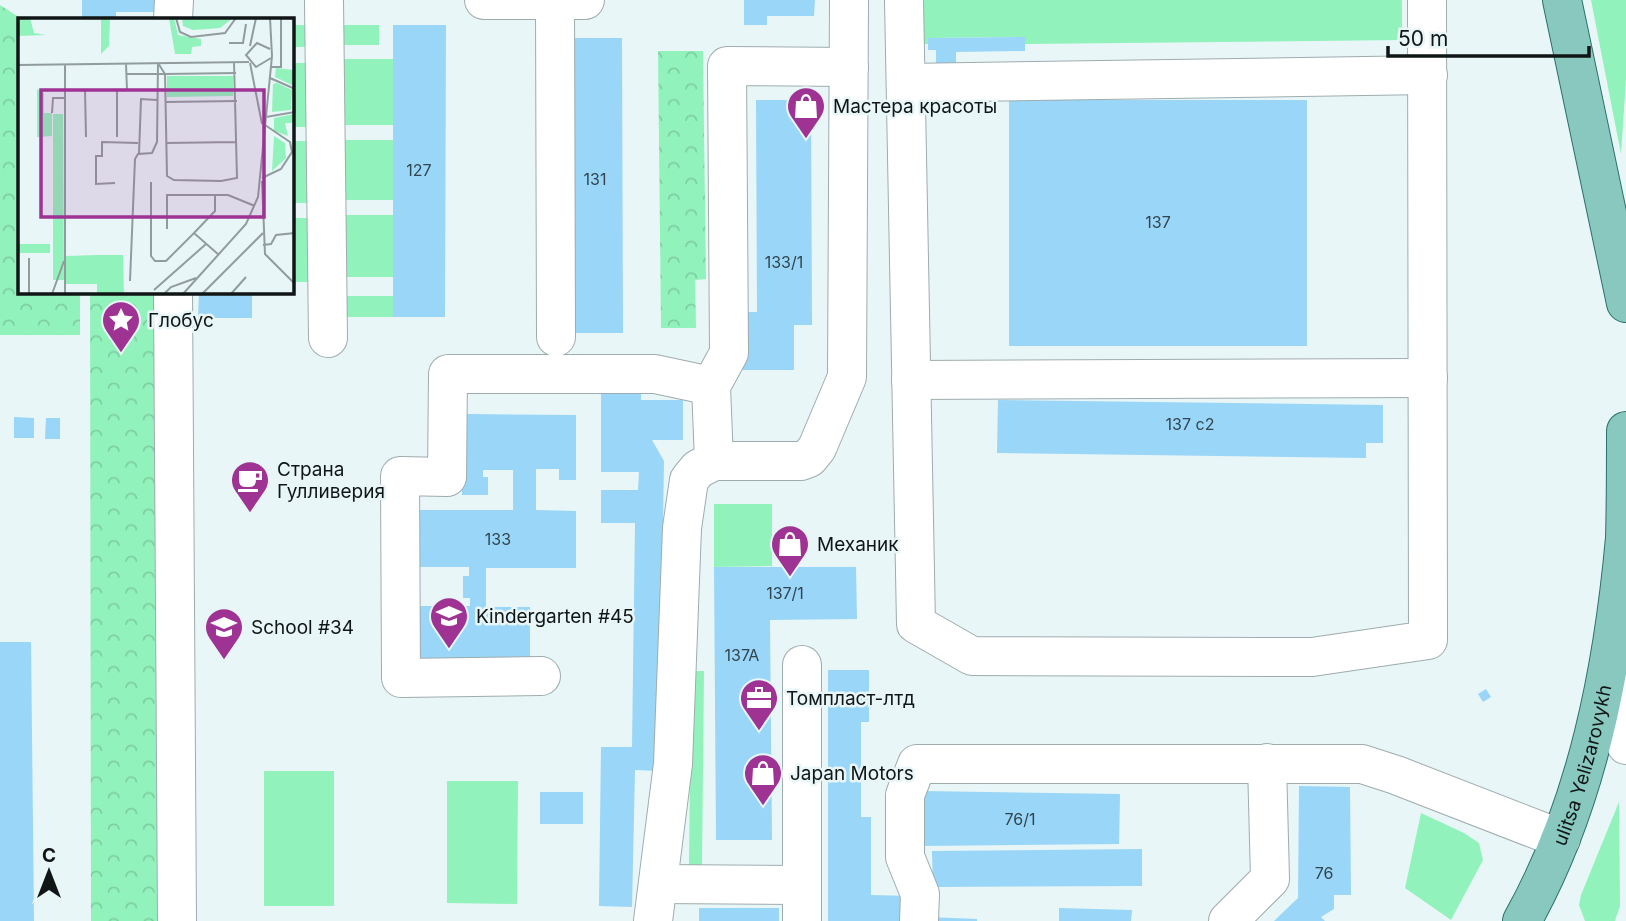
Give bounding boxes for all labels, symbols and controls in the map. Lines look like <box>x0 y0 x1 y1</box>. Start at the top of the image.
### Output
scale bar <box>1388 14 1589 58</box>
inset map <box>18 18 294 294</box>
text: 50 m <box>1398 26 1448 51</box>
shop icon: Мастера красоты <box>785 85 827 140</box>
place label: Мастера красоты <box>833 95 997 118</box>
house number: 127 <box>406 160 432 180</box>
house number: 131 <box>584 169 606 189</box>
house number: 137 <box>1145 212 1171 232</box>
house number: 133/1 <box>765 252 803 272</box>
place icon: Глобус <box>100 299 142 354</box>
place label: Глобус <box>148 309 214 332</box>
house number: 137 с2 <box>1166 414 1214 434</box>
place label: Страна Гулливерия <box>277 458 385 503</box>
cafe icon: Страна Гулливерия <box>229 459 271 514</box>
shop icon: Механик <box>769 523 811 578</box>
house number: 133 <box>485 529 511 549</box>
place label: Механик <box>817 533 899 556</box>
house number: 137/1 <box>766 583 804 603</box>
school or university icon: Kindergarten #45 <box>428 595 470 650</box>
place label: Kindergarten #45 <box>476 605 634 628</box>
school or university icon: School #34 <box>203 606 245 661</box>
place label: School #34 <box>251 616 354 639</box>
house number: 137А <box>725 645 759 665</box>
office icon: Томпласт-лтд <box>738 677 780 732</box>
street label: ulitsa Yelizarovykh <box>1548 683 1616 849</box>
place label: Томпласт-лтд <box>786 687 915 710</box>
shop icon: Japan Motors <box>742 752 784 807</box>
place label: Japan Motors <box>790 762 914 785</box>
house number: 76/1 <box>1005 809 1036 829</box>
north arrow <box>14 837 84 907</box>
text: С <box>42 844 56 867</box>
house number: 76 <box>1315 863 1333 883</box>

